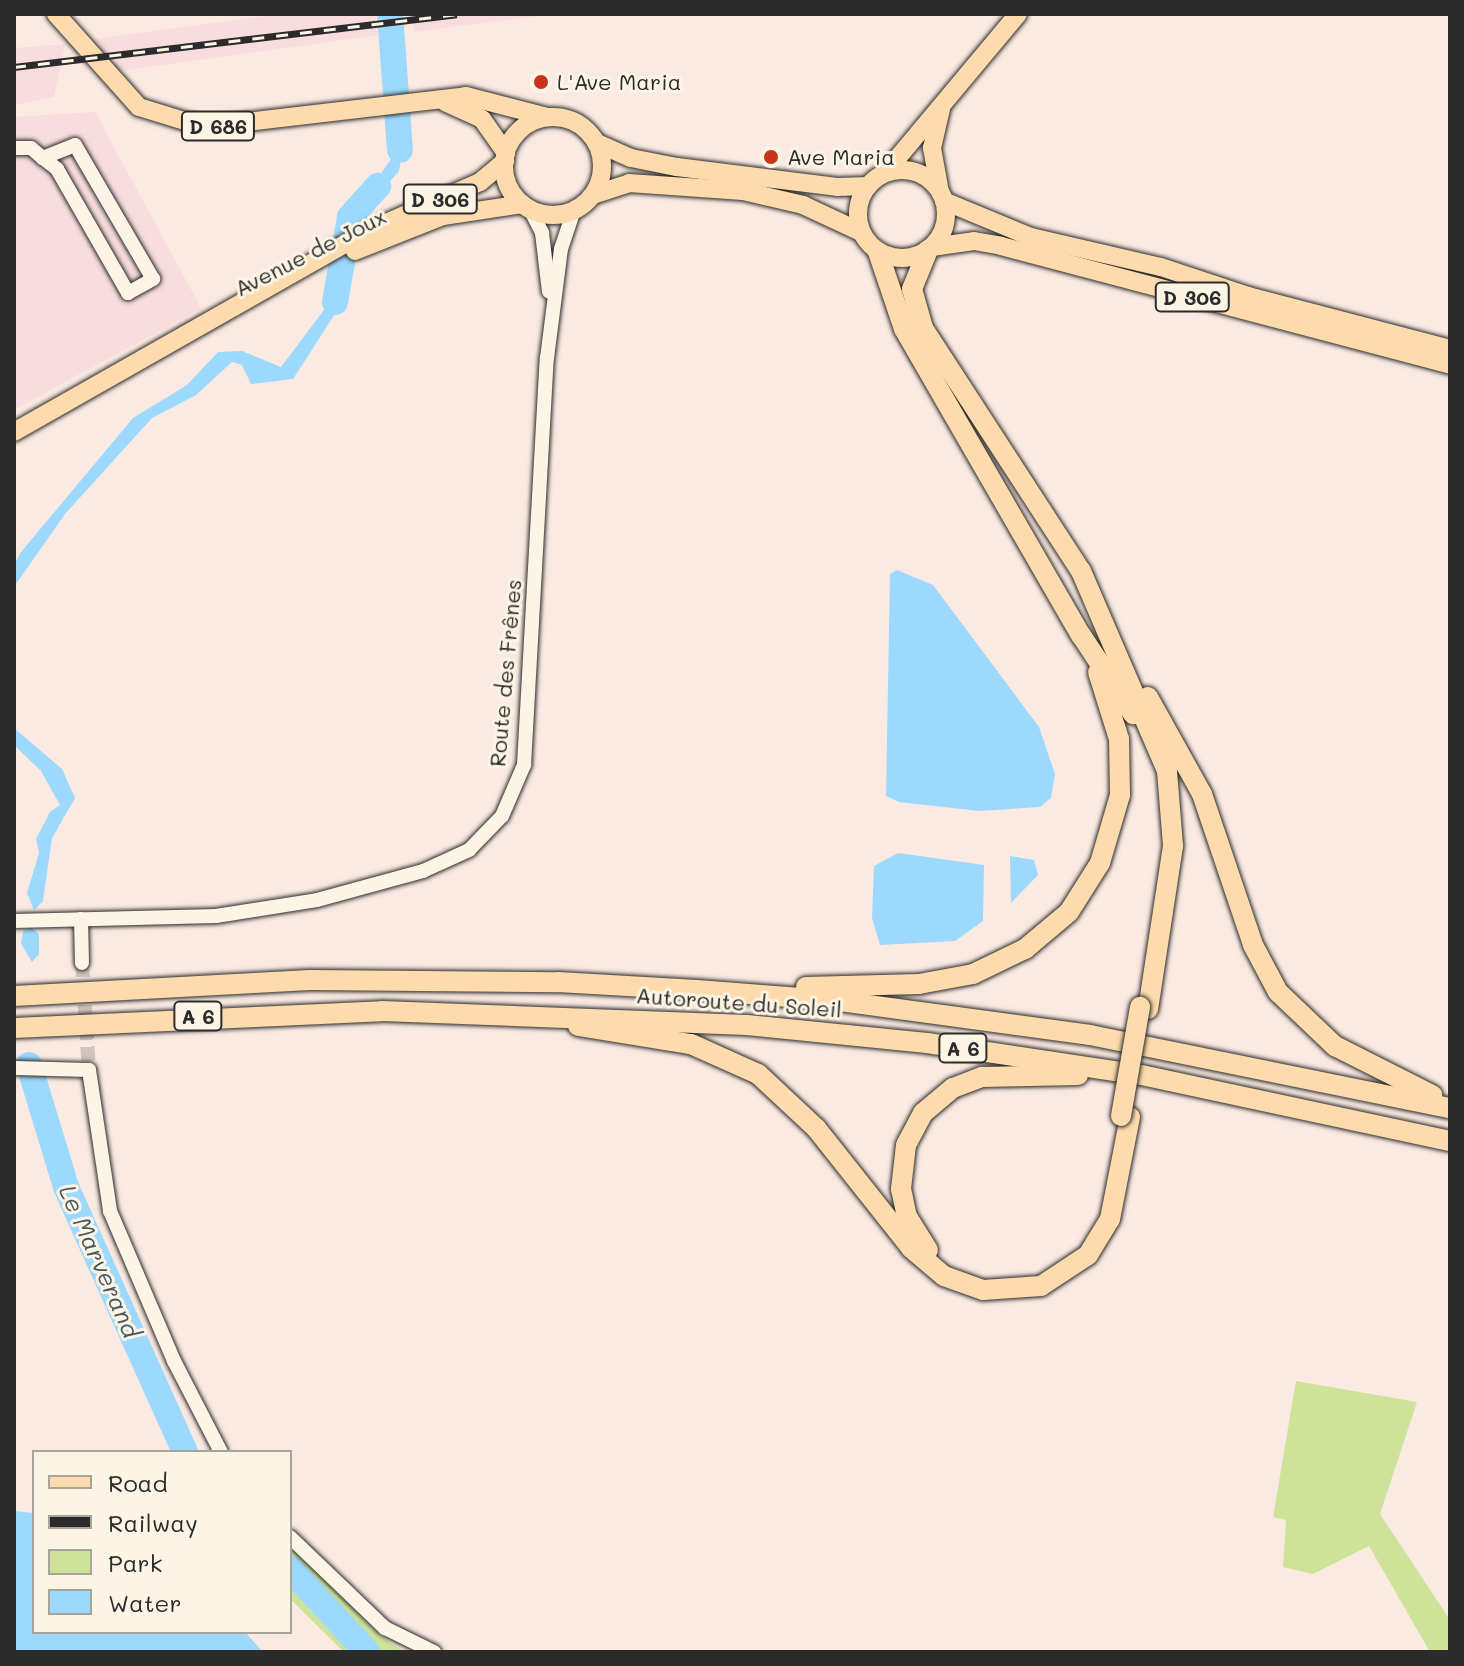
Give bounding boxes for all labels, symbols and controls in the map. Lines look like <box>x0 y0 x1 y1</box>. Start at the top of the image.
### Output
place label: L'Ave Maria <box>557 69 681 95</box>
marker: L'Ave Maria <box>532 73 550 91</box>
road number: D 686 <box>180 110 256 142</box>
place label: Ave Maria <box>787 144 895 170</box>
marker: Ave Maria <box>762 148 780 166</box>
road number: D 306 <box>402 183 478 215</box>
street label: Avenue de Joux <box>230 203 390 301</box>
road number: D 306 <box>1154 281 1230 313</box>
street label: Route des Frênes <box>484 578 526 768</box>
street label: Autoroute du Soleil <box>635 982 843 1022</box>
road number: A 6 <box>172 1000 224 1032</box>
road number: A 6 <box>937 1032 989 1064</box>
water label: Le Marverand <box>53 1180 147 1342</box>
legend <box>32 1450 292 1634</box>
text: Road <box>108 1467 168 1498</box>
text: Railway <box>108 1507 198 1538</box>
text: Park <box>108 1547 162 1578</box>
text: Water <box>108 1587 182 1618</box>

